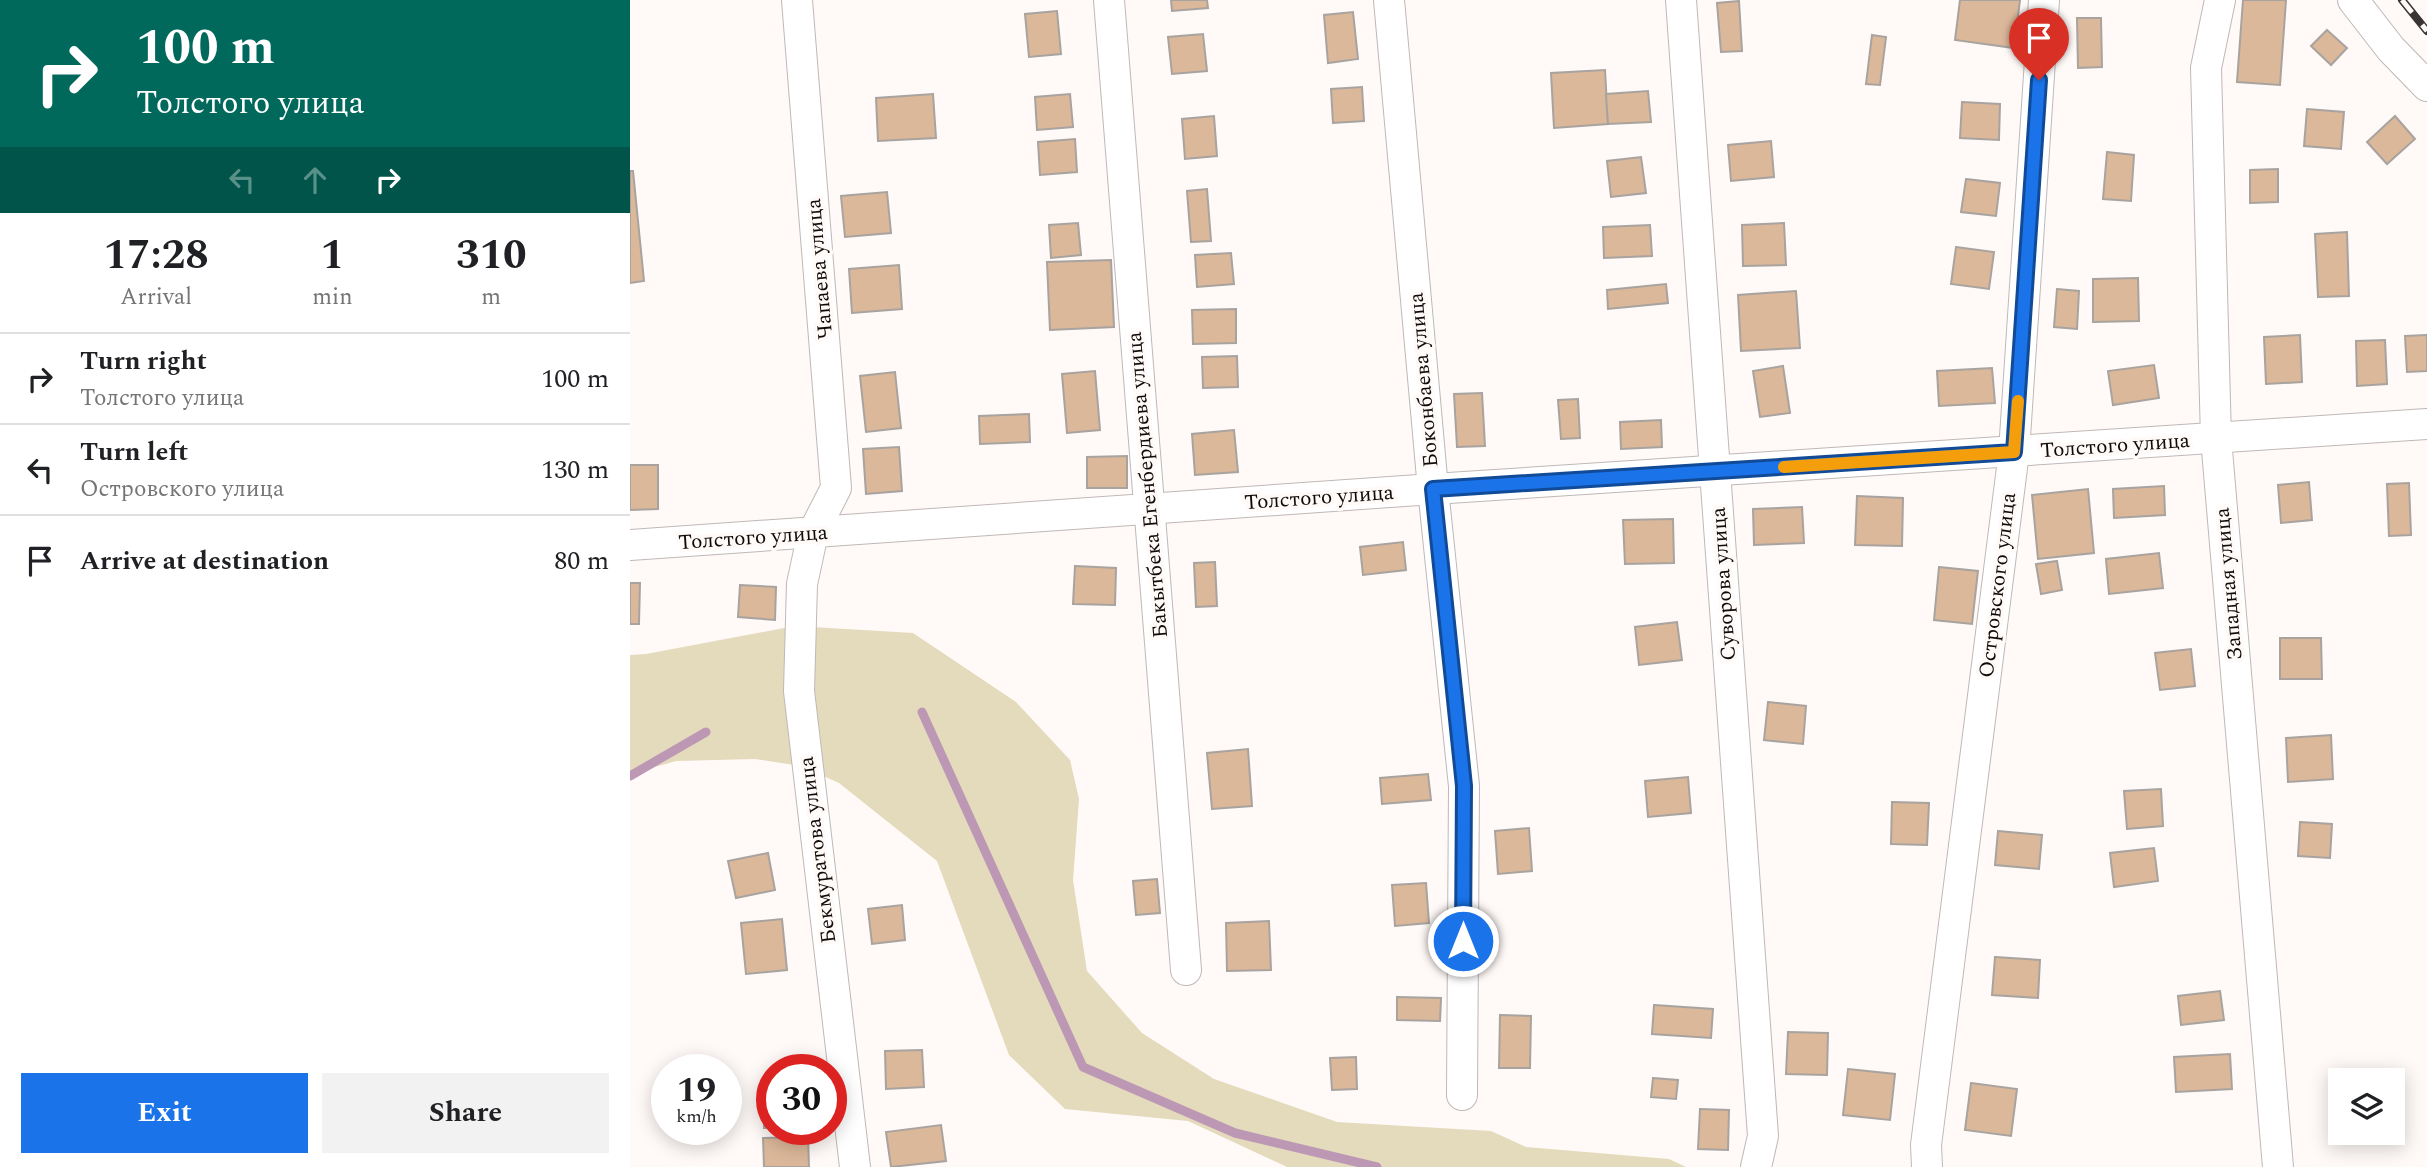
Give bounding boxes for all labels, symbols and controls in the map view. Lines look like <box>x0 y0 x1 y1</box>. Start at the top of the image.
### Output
pin <box>2009 8 2069 80</box>
text: 100 m <box>136 11 275 86</box>
icon: arrive <box>2020 19 2058 57</box>
icon: right <box>21 28 112 119</box>
text: Толстого улица <box>136 79 365 128</box>
icon: left <box>223 161 261 199</box>
icon: ahead <box>296 161 334 199</box>
icon: right <box>369 161 407 199</box>
street label: Чапаева улица <box>798 196 842 341</box>
text: 17:28 <box>103 224 209 287</box>
text: 1 <box>321 224 344 287</box>
text: 310 <box>456 224 527 287</box>
text: Arrival <box>120 280 192 315</box>
text: min <box>312 280 353 315</box>
text: m <box>481 280 501 315</box>
street label: Боконбаева улица <box>1400 290 1448 469</box>
street label: Бакытбека Егенбердиева улица <box>1119 330 1177 639</box>
text: Turn right <box>80 341 207 381</box>
text: 100 m <box>541 359 609 399</box>
icon: right <box>21 360 59 398</box>
text: Толстого улица <box>80 381 244 416</box>
street label: Толстого улица <box>2039 425 2192 467</box>
text: Turn left <box>80 432 188 472</box>
text: 130 m <box>541 450 609 490</box>
icon: left <box>21 451 59 489</box>
text: Островского улица <box>80 472 284 507</box>
street label: Толстого улица <box>1243 477 1396 519</box>
street label: Островского улица <box>1971 490 2025 680</box>
street label: Суворова улица <box>1703 505 1745 662</box>
street label: Западная улица <box>2206 505 2252 662</box>
street label: Толстого улица <box>677 517 830 559</box>
text: Arrive at destination <box>80 541 329 581</box>
text: 80 m <box>554 541 609 581</box>
icon: arrive <box>21 542 59 580</box>
street label: Бекмуратова улица <box>791 754 845 945</box>
position arrow <box>1426 904 1500 978</box>
speed limit sign: 30 <box>756 1054 847 1145</box>
text: 19 <box>677 1064 716 1117</box>
map controls <box>2328 1068 2405 1145</box>
button: layers <box>2328 1068 2405 1145</box>
button: Exit <box>21 1073 308 1153</box>
button: Share <box>322 1073 609 1153</box>
text: km/h <box>676 1103 717 1130</box>

